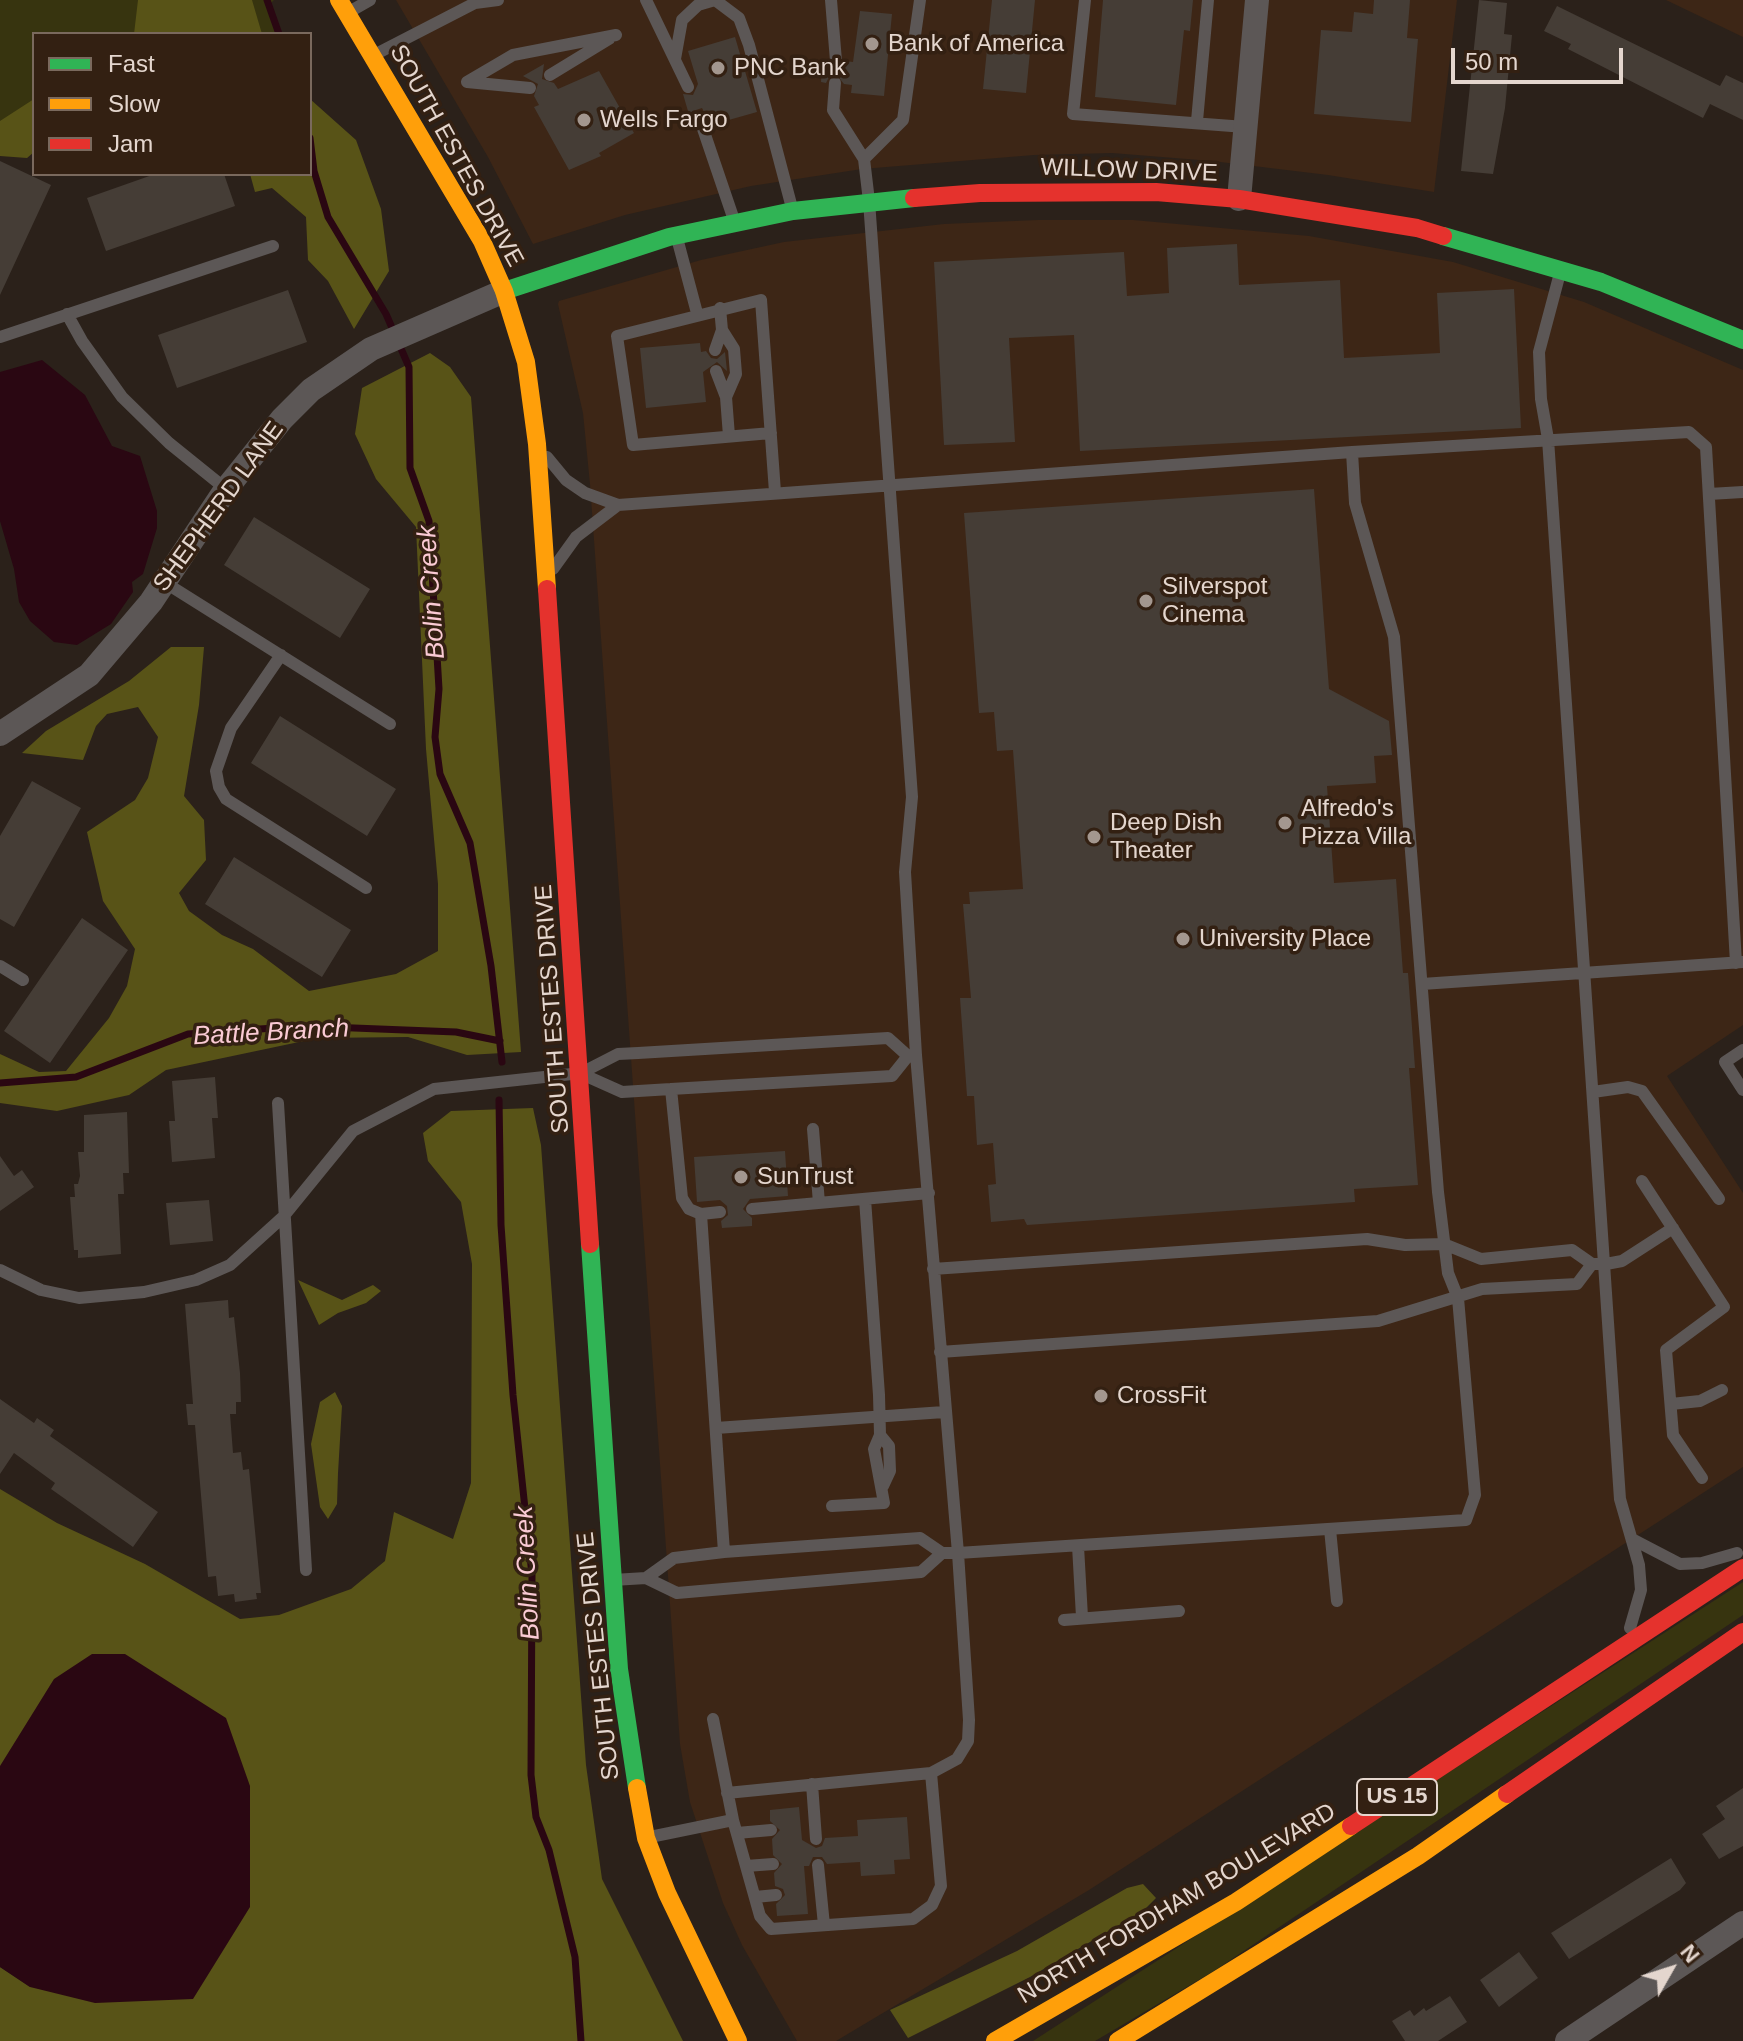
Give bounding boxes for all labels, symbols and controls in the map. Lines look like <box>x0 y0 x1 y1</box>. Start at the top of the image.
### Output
place label: Bank of America <box>888 30 1064 58</box>
legend <box>32 32 312 176</box>
scale bar <box>1455 32 1627 82</box>
marker: Bank of America <box>863 35 881 53</box>
street label: SOUTH ESTES DRIVE <box>383 40 529 272</box>
text: 50 m <box>1465 48 1518 75</box>
text: Fast <box>108 50 155 77</box>
place label: PNC Bank <box>734 54 846 82</box>
marker: PNC Bank <box>709 59 727 77</box>
text: Slow <box>108 90 160 117</box>
place label: Wells Fargo <box>600 106 728 134</box>
marker: Wells Fargo <box>575 111 593 129</box>
text: Jam <box>108 130 153 157</box>
street label: WILLOW DRIVE <box>1040 154 1218 188</box>
street label: SHEPHERD LANE <box>148 417 290 597</box>
water label: Bolin Creek <box>412 524 452 660</box>
place label: Silverspot Cinema <box>1162 573 1267 629</box>
marker: Silverspot Cinema <box>1137 592 1155 610</box>
place label: Alfredo's Pizza Villa <box>1301 795 1411 851</box>
place label: Deep Dish Theater <box>1110 809 1222 865</box>
marker: Alfredo's Pizza Villa <box>1276 814 1294 832</box>
marker: Deep Dish Theater <box>1085 828 1103 846</box>
street label: SOUTH ESTES DRIVE <box>530 884 576 1134</box>
place label: University Place <box>1199 925 1371 953</box>
marker: University Place <box>1174 930 1192 948</box>
water label: Battle Branch <box>192 1013 350 1053</box>
place label: SunTrust <box>757 1163 853 1191</box>
marker: SunTrust <box>732 1168 750 1186</box>
place label: CrossFit <box>1117 1382 1206 1410</box>
marker: CrossFit <box>1092 1387 1110 1405</box>
water label: Bolin Creek <box>509 1505 547 1641</box>
street label: SOUTH ESTES DRIVE <box>572 1530 626 1782</box>
road number: US 15 <box>1357 1779 1437 1815</box>
street label: NORTH FORDHAM BOULEVARD <box>1013 1797 1341 2011</box>
north arrow <box>1631 1929 1711 2009</box>
text: N <box>1675 1940 1705 1968</box>

